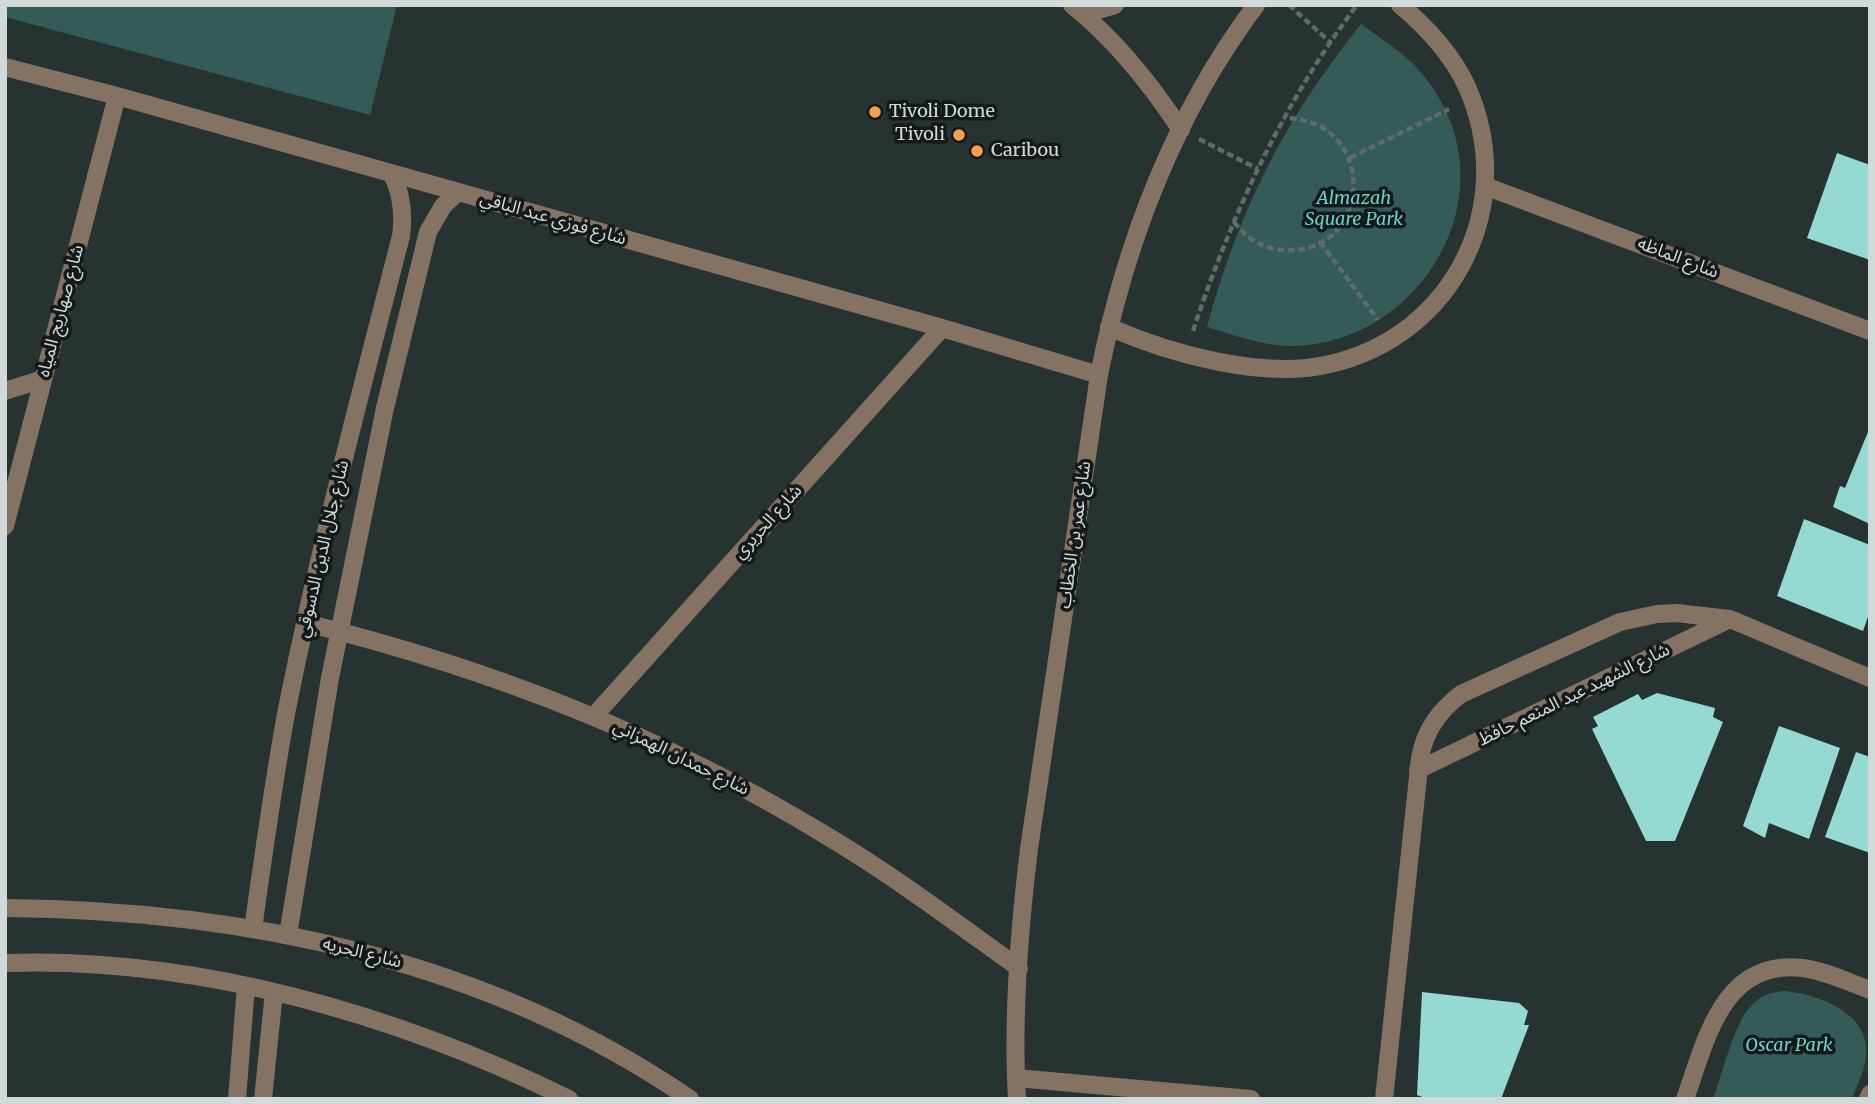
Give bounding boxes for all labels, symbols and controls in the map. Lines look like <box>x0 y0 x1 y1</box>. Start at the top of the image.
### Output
place label: Tivoli Dome <box>889 101 995 123</box>
marker: Tivoli Dome <box>867 104 883 120</box>
place label: Tivoli <box>895 124 945 146</box>
marker: Tivoli <box>951 127 967 143</box>
place label: Caribou <box>991 140 1059 162</box>
marker: Caribou <box>969 143 985 159</box>
street label: شارع فوزي عبد الباقي <box>477 188 629 250</box>
park label: Almazah Square Park <box>1305 188 1403 230</box>
street label: شارع الماظه <box>1635 233 1721 283</box>
street label: شارع صهاريج المياه <box>33 243 89 379</box>
street label: شارع جلال الدين الدسوقي <box>292 458 354 640</box>
street label: شارع عمر بن الخطاب <box>1054 460 1096 610</box>
street label: شارع الحريري <box>729 480 807 564</box>
street label: شارع الشهيد عبد المنعم حافظ <box>1475 639 1673 751</box>
street label: شارع حمدان الهمزاني <box>610 716 752 800</box>
street label: شارع الحريه <box>320 933 404 973</box>
park label: Oscar Park <box>1745 1035 1833 1057</box>

